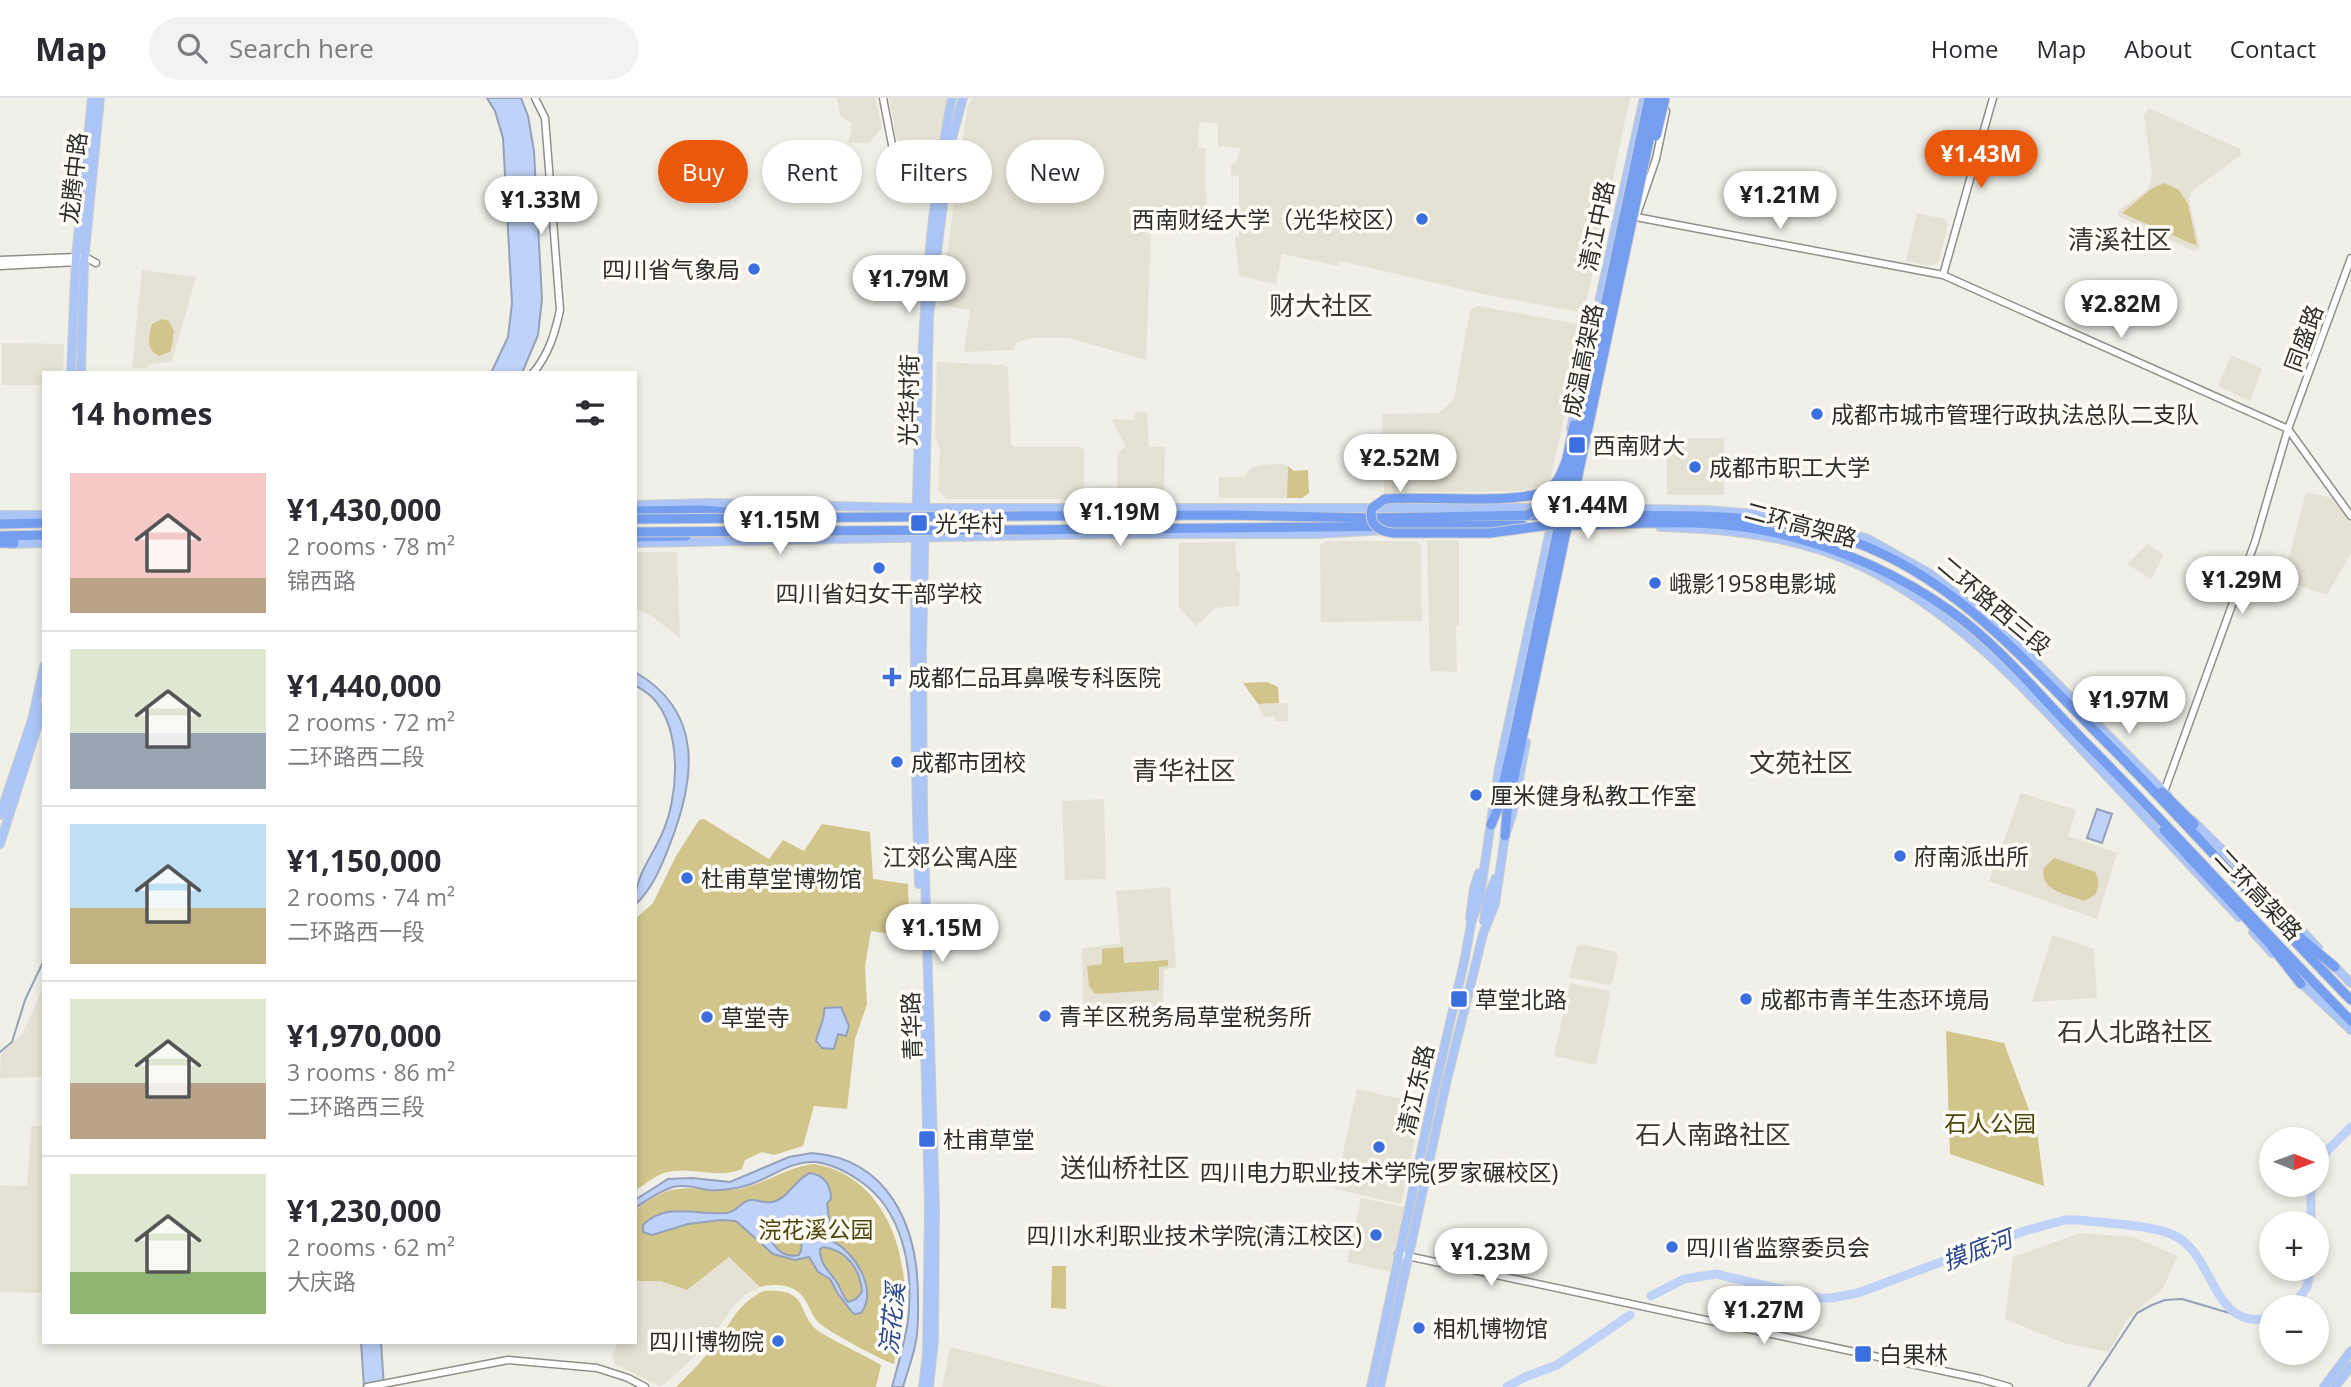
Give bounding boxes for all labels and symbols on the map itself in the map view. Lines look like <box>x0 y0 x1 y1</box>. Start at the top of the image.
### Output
pin: ¥1.43M <box>1924 130 2038 190</box>
street label: 龙腾中路 <box>52 131 94 225</box>
pin: ¥1.21M <box>1723 172 1837 231</box>
pin: ¥1.33M <box>484 176 598 236</box>
street label: 清江中路 <box>1571 178 1621 274</box>
place label: 西南财经大学（光华校区） <box>1132 203 1408 235</box>
marker: 西南财经大学（光华校区） <box>1414 211 1430 227</box>
district label: 清溪社区 <box>2068 221 2172 257</box>
place label: 四川省气象局 <box>602 253 740 285</box>
pin: ¥1.79M <box>852 256 966 315</box>
marker: 四川省气象局 <box>746 261 762 277</box>
pin: ¥2.82M <box>2064 280 2178 340</box>
district label: 财大社区 <box>1269 287 1373 323</box>
street label: 成温高架路 <box>1554 300 1610 420</box>
street label: 同盛路 <box>2276 300 2330 376</box>
street label: 光华村街 <box>891 354 925 446</box>
place label: 成都市城市管理行政执法总队二支队 <box>1831 398 2199 430</box>
marker: 成都市城市管理行政执法总队二支队 <box>1809 406 1825 422</box>
place label: 西南财大 <box>1593 429 1685 461</box>
pin: ¥2.52M <box>1343 434 1457 494</box>
marker: 西南财大 <box>1567 435 1587 455</box>
place label: 成都市职工大学 <box>1709 451 1870 483</box>
marker: 成都市职工大学 <box>1687 459 1703 475</box>
pin: ¥1.44M <box>1531 482 1645 541</box>
pin: ¥1.19M <box>1063 489 1177 548</box>
street label: 二环高架路 <box>1741 494 1861 554</box>
pin: ¥1.15M <box>723 496 837 556</box>
place label: 光华村 <box>935 507 1004 539</box>
marker: 光华村 <box>909 513 929 533</box>
street label: 二环路西三段 <box>1932 548 2058 662</box>
pin: ¥1.29M <box>2185 556 2299 616</box>
marker: 四川省妇女干部学校 <box>871 560 887 576</box>
place label: 峨影1958电影城 <box>1669 567 1837 599</box>
marker: 峨影1958电影城 <box>1647 575 1663 591</box>
place label: 四川省妇女干部学校 <box>776 577 983 609</box>
place label: 成都仁品耳鼻喉专科医院 <box>908 661 1161 693</box>
marker: 成都仁品耳鼻喉专科医院 <box>882 667 902 687</box>
pin: ¥1.97M <box>2072 676 2186 736</box>
district label: 文苑社区 <box>1749 744 1853 780</box>
place label: 成都市团校 <box>911 746 1026 778</box>
district label: 青华社区 <box>1132 752 1236 788</box>
marker: 成都市团校 <box>889 754 905 770</box>
place label: 厘米健身私教工作室 <box>1490 779 1697 811</box>
marker: 厘米健身私教工作室 <box>1468 787 1484 803</box>
district label: 江郊公寓A座 <box>882 840 1018 873</box>
place label: 府南派出所 <box>1914 840 2029 872</box>
street label: 二环高架路 <box>2208 841 2310 947</box>
marker: 府南派出所 <box>1892 848 1908 864</box>
place label: 杜甫草堂博物馆 <box>701 862 862 894</box>
marker: 杜甫草堂博物馆 <box>679 870 695 886</box>
pin: ¥1.15M <box>885 904 999 964</box>
place label: 草堂北路 <box>1475 983 1567 1015</box>
place label: 成都市青羊生态环境局 <box>1760 983 1990 1015</box>
marker: 草堂北路 <box>1449 989 1469 1009</box>
street label: 青华路 <box>894 991 928 1061</box>
marker: 成都市青羊生态环境局 <box>1738 991 1754 1007</box>
place label: 青羊区税务局草堂税务所 <box>1059 1000 1312 1032</box>
place label: 草堂寺 <box>721 1001 790 1033</box>
marker: 青羊区税务局草堂税务所 <box>1037 1008 1053 1024</box>
marker: 草堂寺 <box>699 1009 715 1025</box>
district label: 石人北路社区 <box>2057 1013 2213 1049</box>
street label: 清江东路 <box>1389 1042 1441 1138</box>
park label: 石人公园 <box>1944 1107 2036 1139</box>
district label: 石人南路社区 <box>1635 1116 1791 1152</box>
place label: 杜甫草堂 <box>943 1123 1035 1155</box>
north arrow <box>2259 1127 2329 1197</box>
marker: 杜甫草堂 <box>917 1129 937 1149</box>
marker: 四川电力职业技术学院(罗家碾校区) <box>1371 1139 1387 1155</box>
district label: 送仙桥社区 <box>1060 1149 1190 1185</box>
place label: 四川电力职业技术学院(罗家碾校区) <box>1200 1156 1558 1188</box>
park label: 浣花溪公园 <box>759 1213 874 1245</box>
place label: 四川水利职业技术学院(清江校区) <box>1026 1219 1362 1251</box>
water label: 摸底河 <box>1938 1220 2020 1277</box>
marker: 四川水利职业技术学院(清江校区) <box>1368 1227 1384 1243</box>
pin: ¥1.23M <box>1434 1228 1548 1288</box>
place label: 四川省监察委员会 <box>1686 1231 1870 1263</box>
marker: 四川省监察委员会 <box>1664 1239 1680 1255</box>
water label: 浣花溪 <box>871 1278 911 1357</box>
pin: ¥1.27M <box>1707 1286 1821 1346</box>
place label: 相机博物馆 <box>1433 1312 1548 1344</box>
marker: 相机博物馆 <box>1411 1320 1427 1336</box>
place label: 四川博物院 <box>649 1325 764 1357</box>
marker: 四川博物院 <box>770 1333 786 1349</box>
place label: 白果林 <box>1879 1338 1948 1370</box>
marker: 白果林 <box>1853 1344 1873 1364</box>

